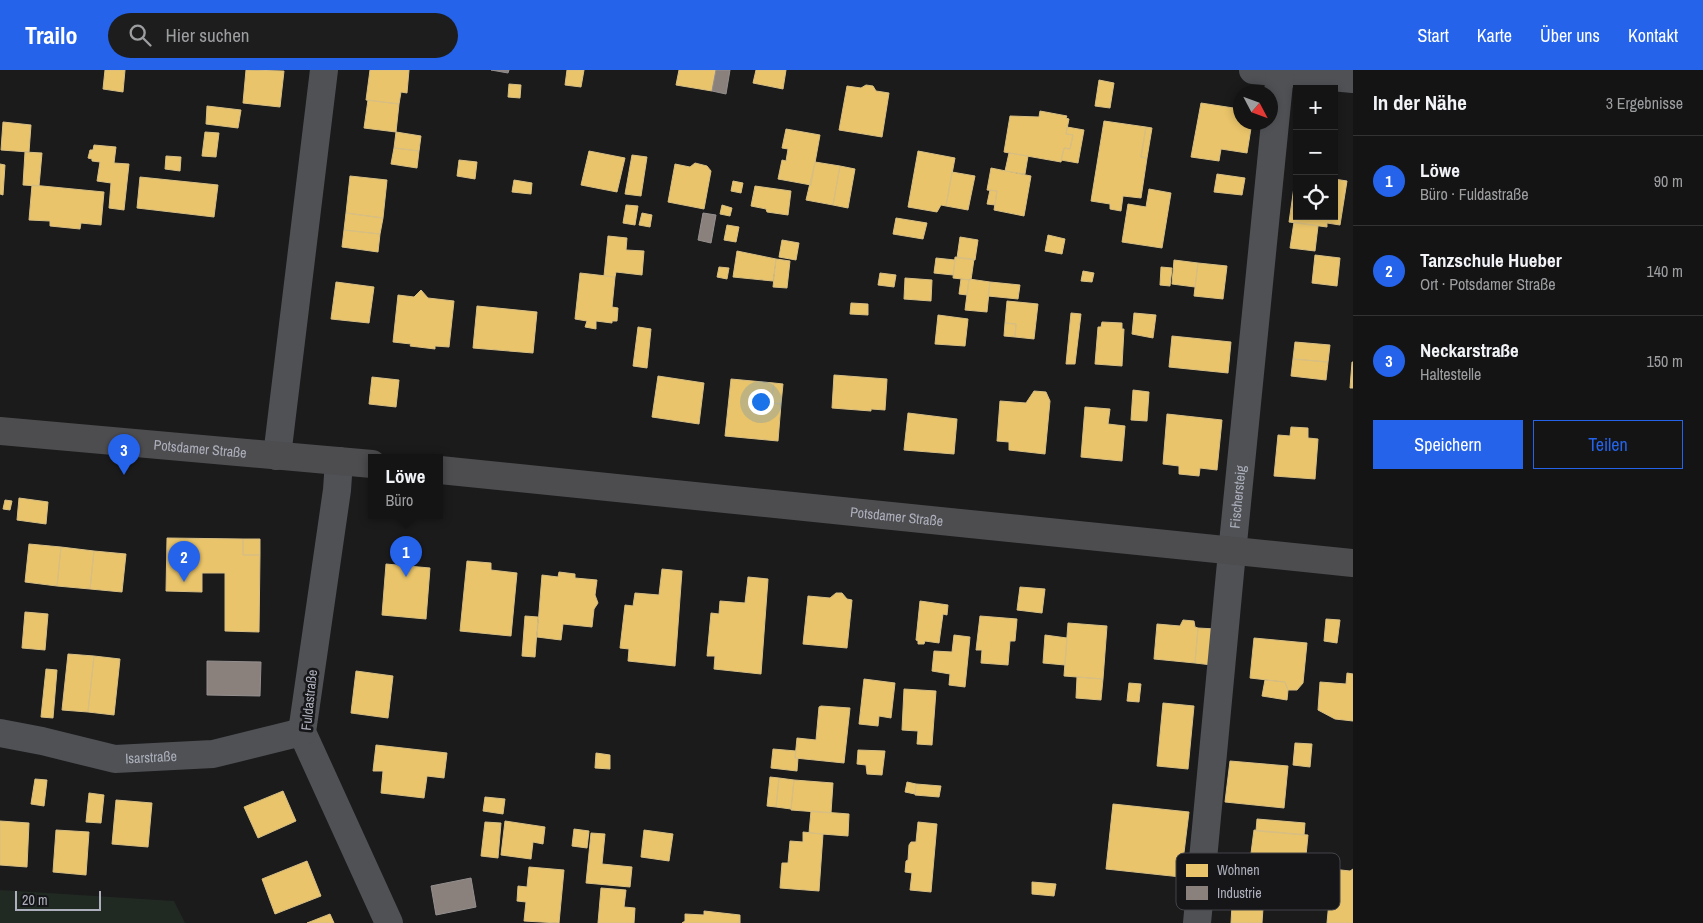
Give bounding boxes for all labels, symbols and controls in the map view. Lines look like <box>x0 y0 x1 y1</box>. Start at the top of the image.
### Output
search box <box>108 13 458 58</box>
text: Trailo <box>25 19 78 51</box>
icon: search <box>126 21 154 49</box>
text: Hier suchen <box>166 22 250 48</box>
text: Start <box>1418 23 1449 48</box>
text: Karte <box>1477 23 1512 48</box>
text: Über uns <box>1540 23 1600 48</box>
text: Kontakt <box>1628 23 1678 48</box>
north arrow <box>1233 85 1278 130</box>
map controls <box>1293 85 1338 220</box>
button: + <box>1293 85 1338 130</box>
text: In der Nähe <box>1373 88 1467 117</box>
text: 3 Ergebnisse <box>1606 92 1683 114</box>
button: − <box>1293 130 1338 175</box>
text: Löwe <box>1420 157 1460 183</box>
text: 1 <box>1385 170 1393 192</box>
text: 90 m <box>1654 170 1683 192</box>
button: locate <box>1293 175 1338 220</box>
text: Büro · Fuldastraße <box>1420 183 1529 205</box>
text: Tanzschule Hueber <box>1420 247 1562 273</box>
text: 2 <box>1385 260 1393 282</box>
text: 140 m <box>1647 260 1683 282</box>
text: Ort · Potsdamer Straße <box>1420 273 1556 295</box>
text: Neckarstraße <box>1420 337 1519 363</box>
text: 3 <box>1385 350 1393 372</box>
text: 150 m <box>1647 350 1683 372</box>
text: Haltestelle <box>1420 363 1481 385</box>
your location <box>748 389 774 415</box>
button: Speichern <box>1373 420 1523 469</box>
button: Teilen <box>1533 420 1683 469</box>
pin: 3 <box>108 434 140 475</box>
street label: Potsdamer Straße <box>153 436 247 462</box>
popup <box>368 454 443 519</box>
text: Löwe <box>386 463 425 489</box>
street label: Fischersteig <box>1226 464 1250 529</box>
text: Büro <box>386 489 413 511</box>
street label: Potsdamer Straße <box>849 503 944 530</box>
pin: 1 <box>390 536 422 577</box>
pin: 2 <box>168 541 200 582</box>
street label: Fuldastraße <box>297 669 321 731</box>
street label: Isarstraße <box>125 747 177 767</box>
legend <box>1176 853 1340 910</box>
text: Wohnen <box>1217 861 1260 879</box>
text: Industrie <box>1217 884 1262 902</box>
scale bar <box>15 888 101 911</box>
text: 20 m <box>22 891 48 909</box>

